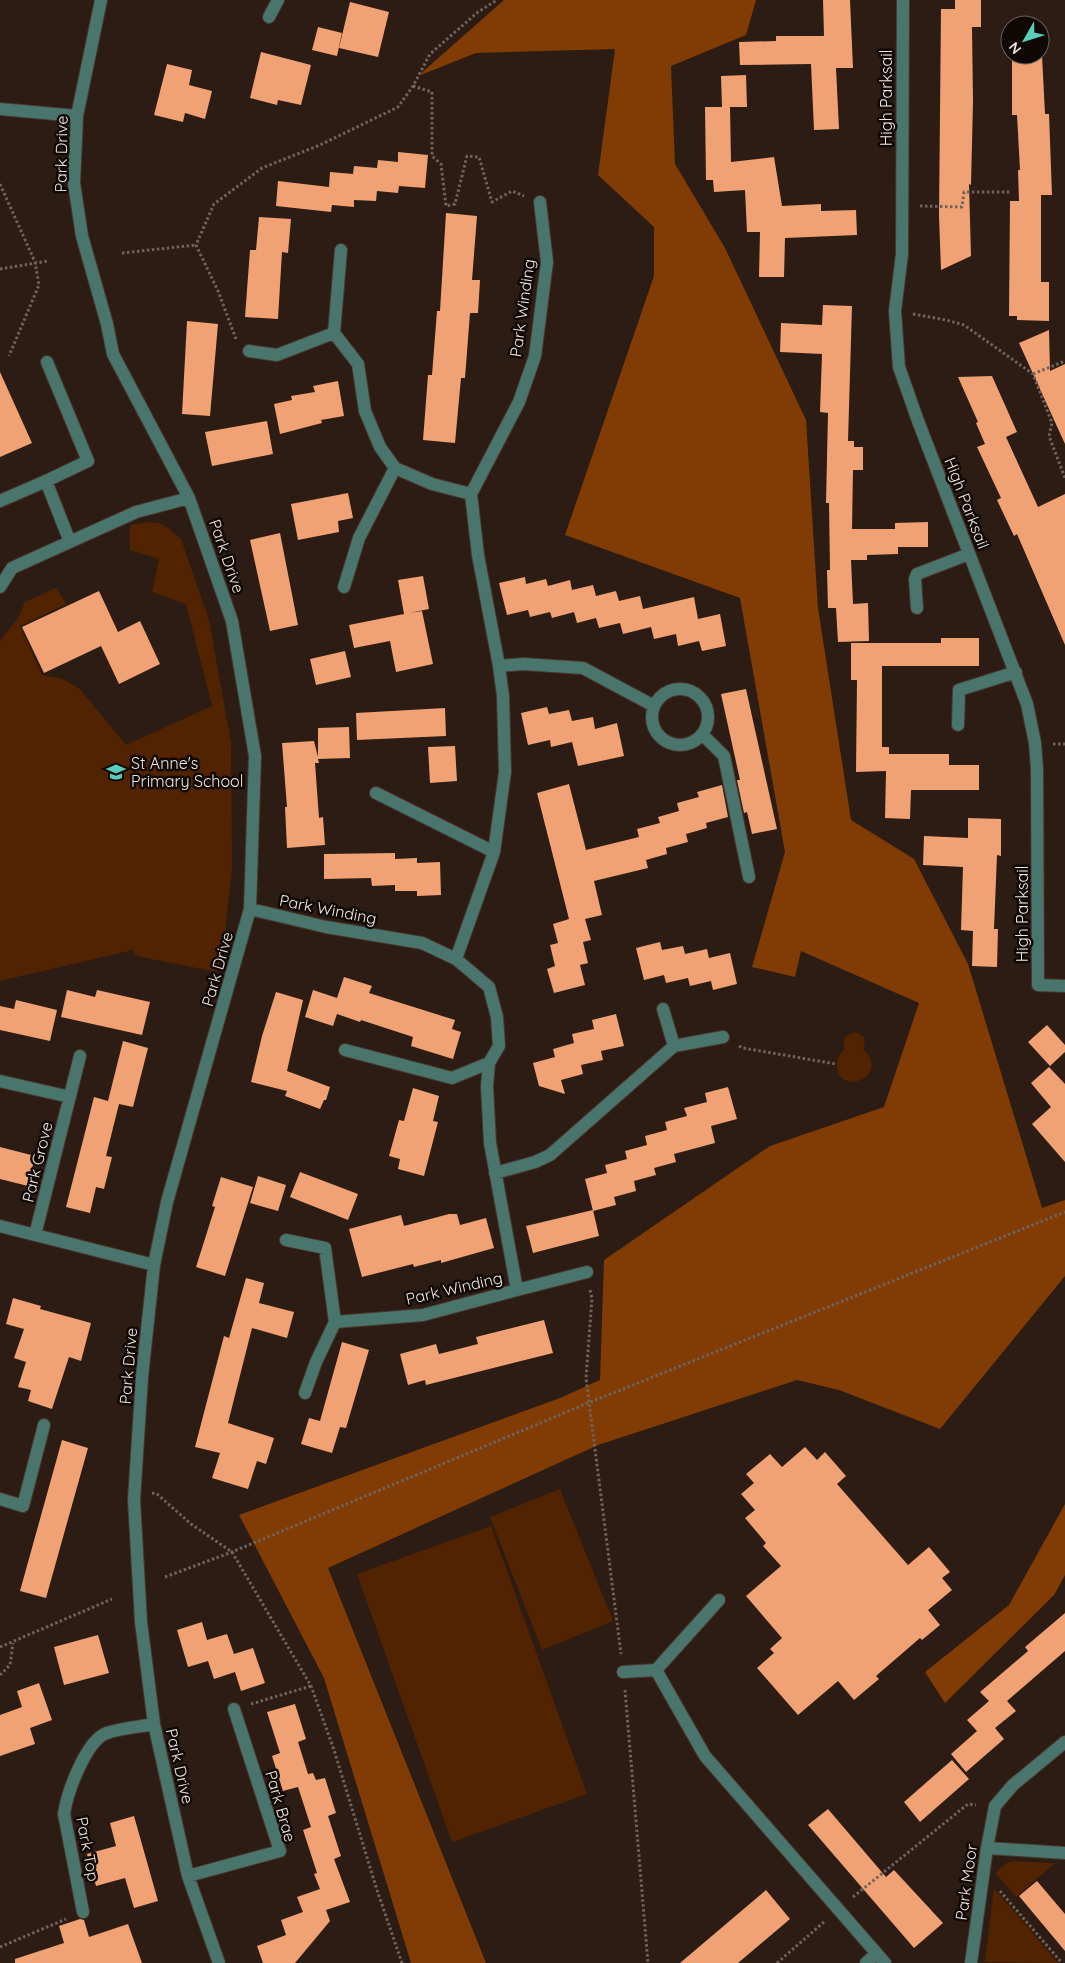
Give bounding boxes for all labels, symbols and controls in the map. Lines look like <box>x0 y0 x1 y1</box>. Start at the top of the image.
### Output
north arrow <box>1000 15 1050 65</box>
text: N <box>1005 39 1025 58</box>
street label: High Parksail <box>876 50 896 146</box>
street label: Park Drive <box>50 115 72 193</box>
street label: Park Winding <box>505 258 539 358</box>
street label: High Parksail <box>940 454 994 552</box>
street label: Park Drive <box>205 516 249 596</box>
place label: St Anne's Primary School <box>131 753 243 791</box>
school or university icon: St Anne's Primary School <box>105 761 127 783</box>
street label: High Parksail <box>1012 866 1032 962</box>
street label: Park Winding <box>278 890 378 928</box>
street label: Park Drive <box>197 929 237 1009</box>
street label: Park Grove <box>17 1120 57 1204</box>
street label: Park Winding <box>404 1267 504 1309</box>
street label: Park Drive <box>115 1327 141 1405</box>
street label: Park Drive <box>162 1726 198 1806</box>
street label: Park Brae <box>261 1768 301 1844</box>
street label: Park Top <box>72 1815 104 1883</box>
street label: Park Moor <box>951 1842 981 1922</box>

